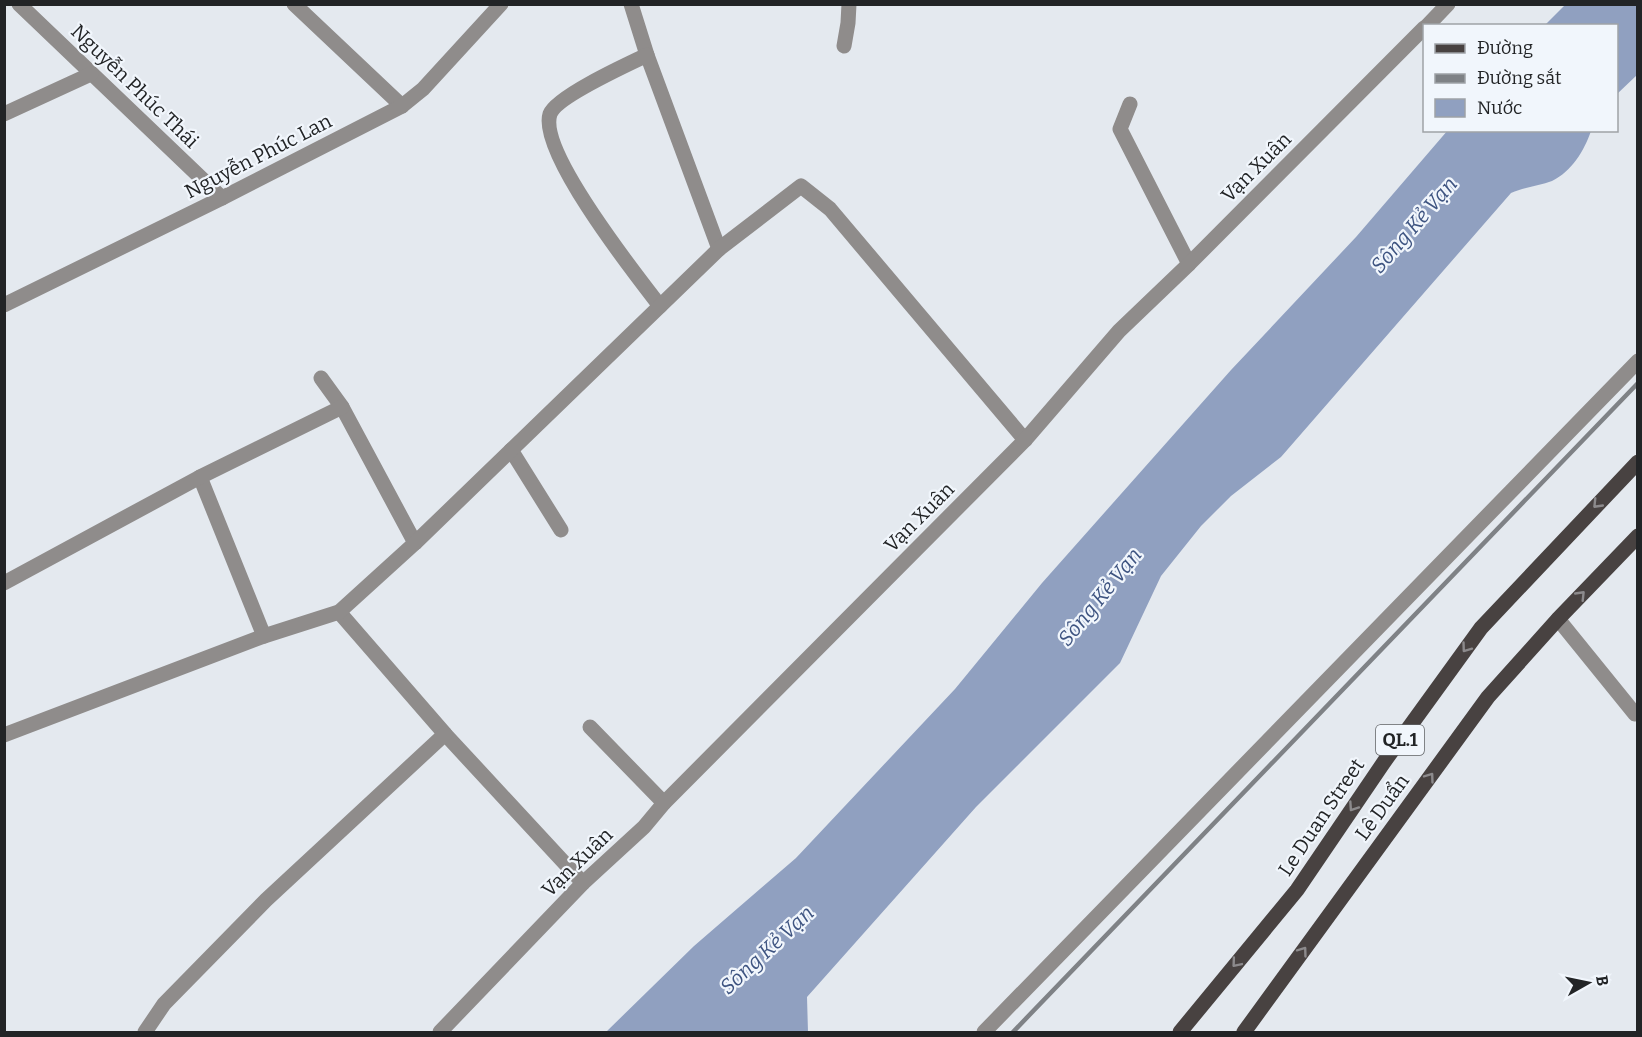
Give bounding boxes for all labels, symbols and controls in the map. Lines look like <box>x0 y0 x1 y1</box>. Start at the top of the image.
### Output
street label: Nguyễn Phúc Thái <box>66 19 204 153</box>
legend <box>1423 24 1618 132</box>
text: Đường <box>1477 37 1533 59</box>
text: Đường sắt <box>1477 67 1562 89</box>
text: Nước <box>1477 97 1522 119</box>
street label: Nguyễn Phúc Lan <box>181 108 336 203</box>
street label: Vạn Xuân <box>1216 127 1296 207</box>
water label: Sông Kẻ Vạn <box>1365 172 1463 278</box>
street label: Vạn Xuân <box>879 477 959 557</box>
one-way arrow <box>1593 497 1604 507</box>
water label: Sông Kẻ Vạn <box>1053 543 1147 651</box>
one-way arrow <box>1574 591 1585 601</box>
one-way arrow <box>1463 642 1474 653</box>
road number: QL.1 <box>1376 725 1424 755</box>
street label: Le Duan Street <box>1273 754 1369 880</box>
street label: Lê Duẩn <box>1350 769 1414 845</box>
one-way arrow <box>1423 772 1434 783</box>
one-way arrow <box>1349 800 1360 811</box>
street label: Vạn Xuân <box>537 822 618 902</box>
water label: Sông Kẻ Vạn <box>715 900 819 1000</box>
one-way arrow <box>1296 947 1307 958</box>
north arrow <box>1558 953 1618 1013</box>
one-way arrow <box>1232 956 1243 967</box>
text: B <box>1592 974 1613 987</box>

